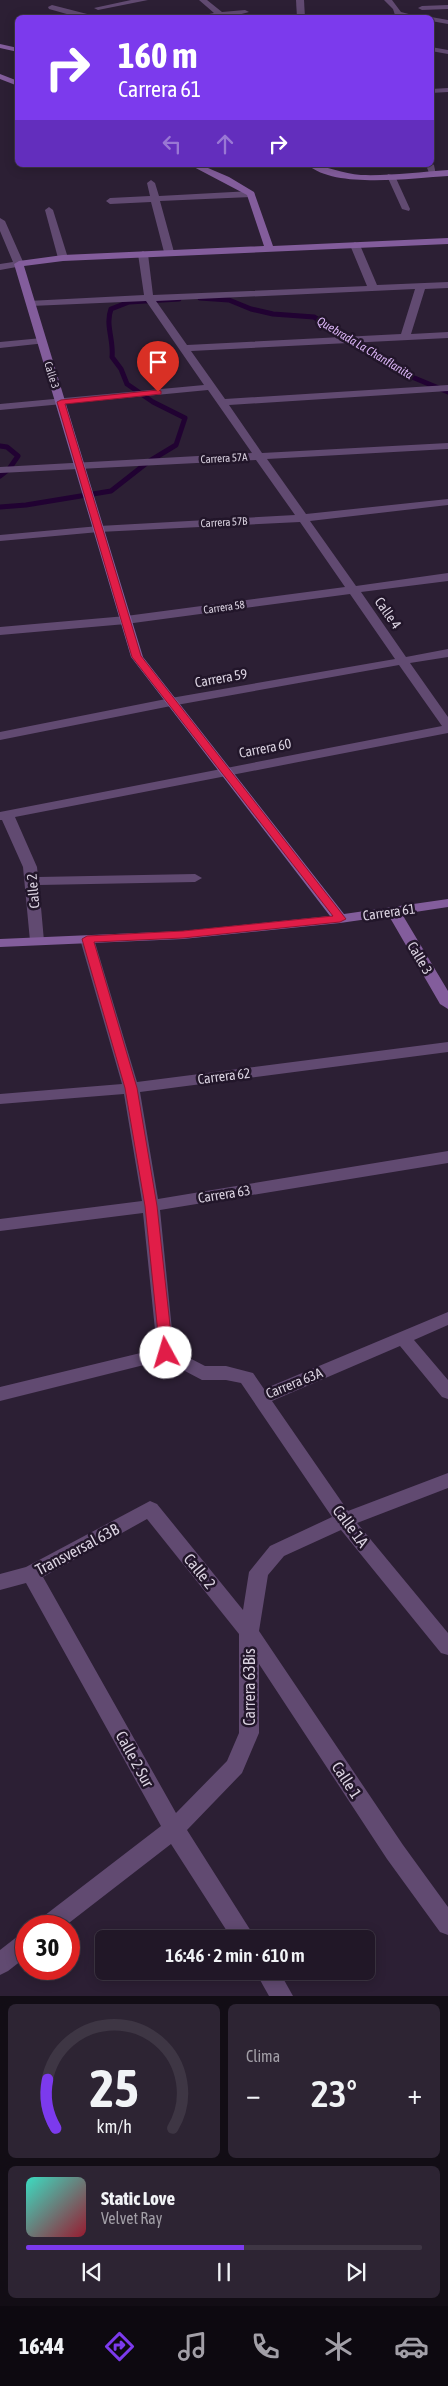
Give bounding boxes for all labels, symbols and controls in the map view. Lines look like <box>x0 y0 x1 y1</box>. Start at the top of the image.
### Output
icon: right <box>35 35 100 100</box>
text: 160 m <box>118 35 197 75</box>
text: Carrera 61 <box>118 76 201 102</box>
icon: left <box>158 130 186 158</box>
icon: ahead <box>211 130 239 158</box>
icon: right <box>264 130 292 158</box>
water label: Quebrada La Chanflanita <box>314 314 416 382</box>
pin <box>137 341 179 392</box>
icon: arrive <box>144 348 172 376</box>
street label: Calle 3 <box>42 360 62 390</box>
street label: Carrera 57A <box>200 451 248 465</box>
street label: Carrera 57B <box>200 515 248 529</box>
street label: Calle 4 <box>371 594 405 632</box>
street label: Carrera 58 <box>203 598 245 616</box>
street label: Carrera 59 <box>194 666 248 690</box>
street label: Carrera 60 <box>238 735 293 761</box>
street label: Calle 2 <box>24 873 42 909</box>
street label: Carrera 61 <box>362 900 416 924</box>
street label: Calle 3 <box>404 939 436 977</box>
street label: Carrera 62 <box>197 1065 251 1087</box>
street label: Carrera 63 <box>197 1182 251 1206</box>
position arrow <box>139 1326 191 1378</box>
street label: Carrera 63A <box>263 1364 325 1402</box>
street label: Calle 1A <box>329 1502 373 1551</box>
street label: Transversal 63B <box>32 1519 122 1579</box>
street label: Calle 2 <box>180 1550 220 1592</box>
street label: Carrera 63Bis <box>240 1648 258 1726</box>
street label: Calle 2 Sur <box>112 1728 158 1790</box>
street label: Calle 1 <box>329 1758 365 1802</box>
speed limit sign: 30 <box>15 1915 80 1980</box>
text: 16:46 · 2 min · 610 m <box>165 1944 305 1966</box>
text: Clima <box>246 2047 280 2065</box>
text: 25 <box>90 2058 138 2118</box>
text: 23° <box>311 2072 357 2115</box>
text: − <box>246 2078 261 2110</box>
text: + <box>407 2078 422 2110</box>
text: km/h <box>96 2116 132 2137</box>
text: Static Love <box>101 2187 175 2209</box>
text: Velvet Ray <box>101 2209 162 2227</box>
icon: previous <box>78 2258 106 2286</box>
icon: pause <box>210 2258 238 2286</box>
icon: next <box>342 2258 370 2286</box>
icon: directions <box>102 2329 137 2364</box>
icon: music <box>175 2329 210 2364</box>
icon: phone <box>248 2329 283 2364</box>
icon: climate <box>321 2329 356 2364</box>
icon: car <box>394 2329 429 2364</box>
text: 16:44 <box>19 2333 64 2359</box>

